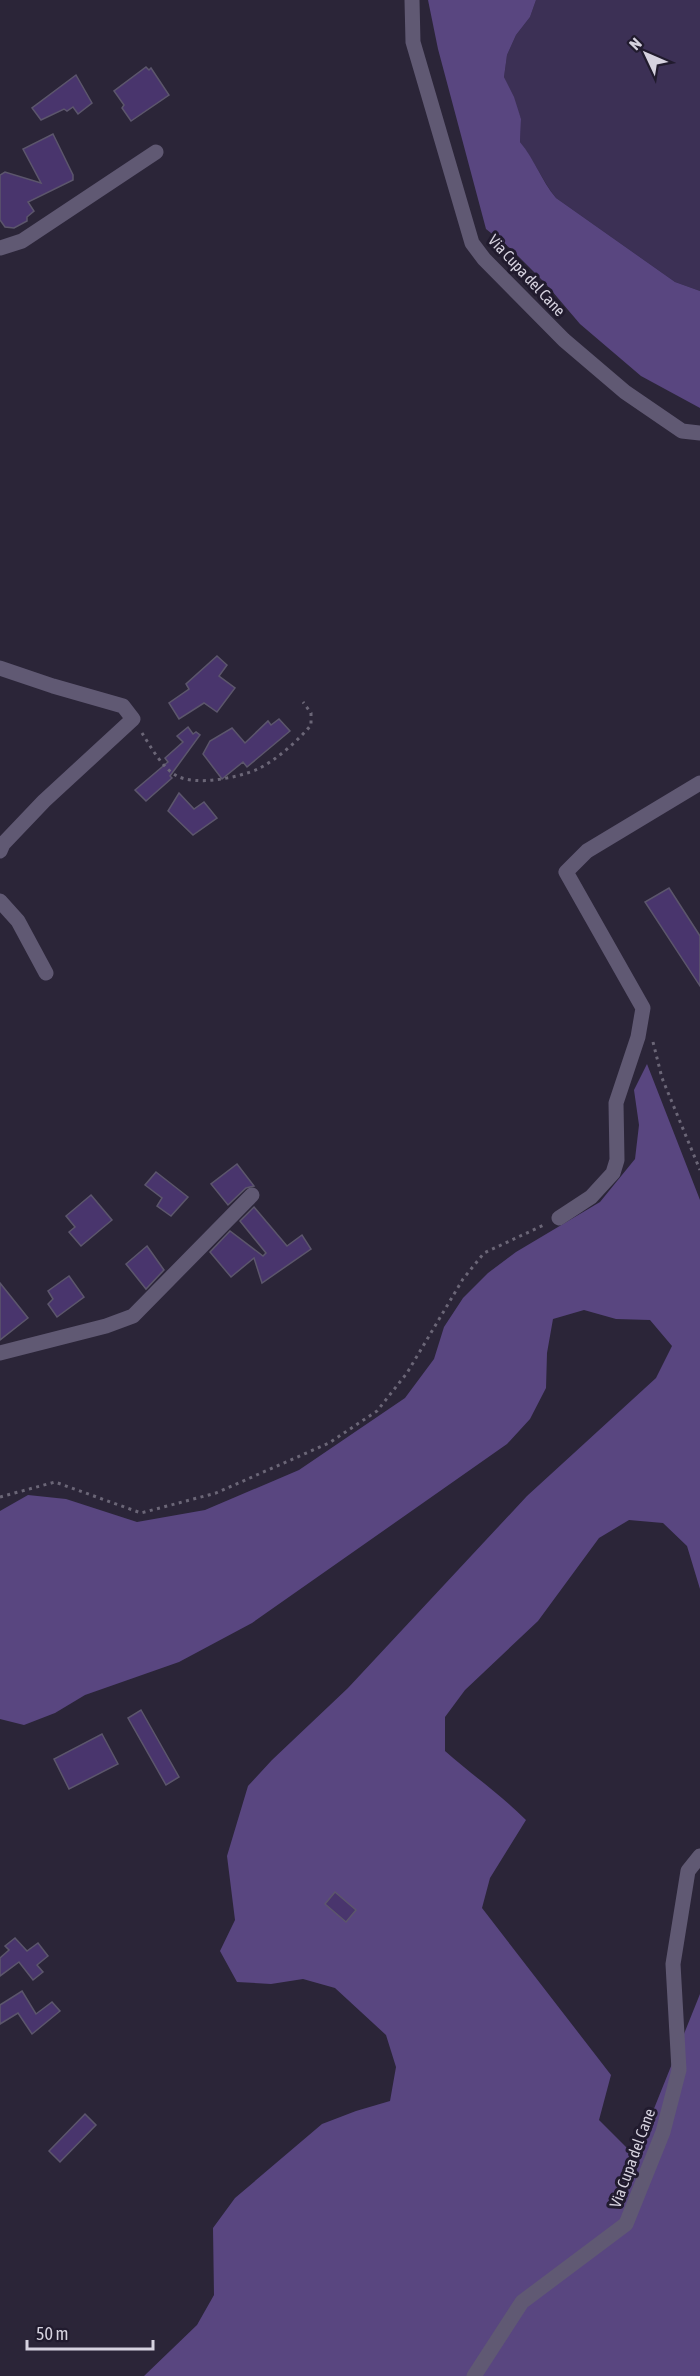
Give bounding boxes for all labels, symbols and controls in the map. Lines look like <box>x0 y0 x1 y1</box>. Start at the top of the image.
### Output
north arrow <box>616 24 676 84</box>
text: N <box>625 34 645 53</box>
street label: Via Cupa del Cane <box>484 231 569 320</box>
street label: Via Cupa del Cane <box>606 2106 659 2210</box>
scale bar <box>27 2313 153 2351</box>
text: 50 m <box>36 2323 68 2344</box>

